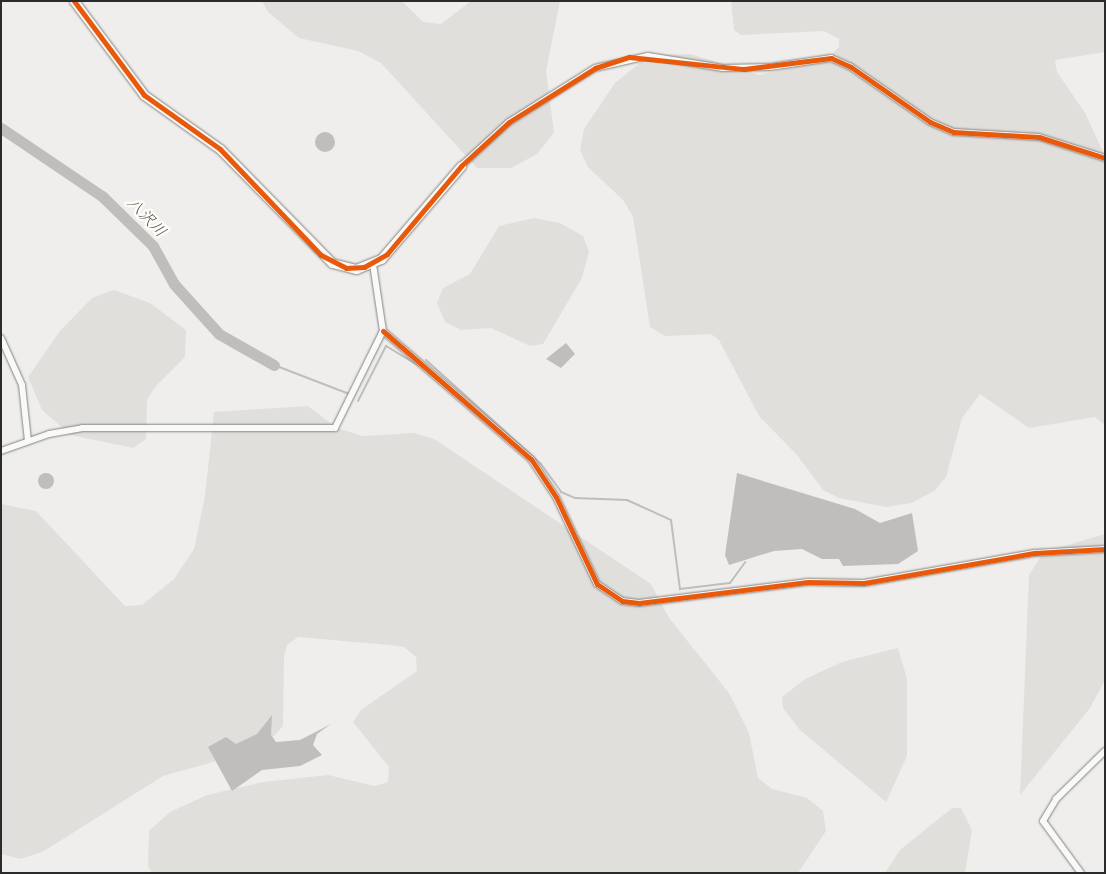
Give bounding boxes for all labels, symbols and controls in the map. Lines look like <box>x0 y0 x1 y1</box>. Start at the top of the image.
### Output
water label: 八沢川 <box>122 194 170 242</box>

